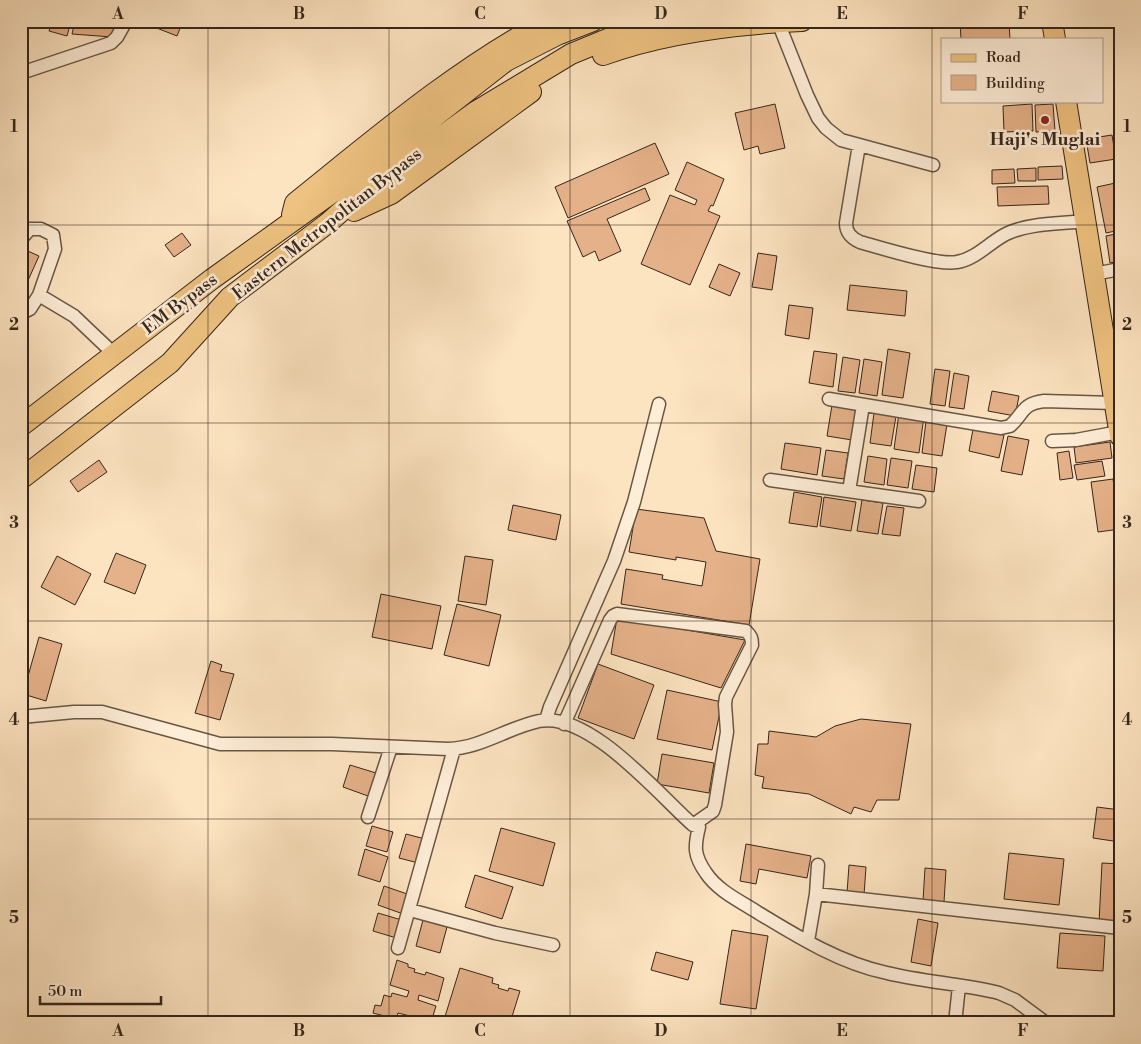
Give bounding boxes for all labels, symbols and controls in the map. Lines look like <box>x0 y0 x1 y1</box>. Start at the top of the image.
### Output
text: A <box>111 4 124 24</box>
text: B <box>293 4 305 24</box>
text: C <box>474 4 486 24</box>
text: D <box>655 4 668 24</box>
text: E <box>836 4 848 24</box>
text: F <box>1017 4 1029 24</box>
legend <box>941 38 1104 102</box>
text: Road <box>986 48 1021 67</box>
text: Building <box>985 74 1045 93</box>
marker: Haji's Muglai <box>1039 114 1051 126</box>
text: 1 <box>10 117 18 137</box>
text: 1 <box>1123 117 1131 137</box>
place label: Haji's Muglai <box>990 128 1100 151</box>
street label: Eastern Metropolitan Bypass <box>228 143 427 305</box>
street label: EM Bypass <box>138 268 222 340</box>
text: 2 <box>9 315 19 335</box>
text: 2 <box>1122 315 1132 335</box>
text: 3 <box>9 513 19 533</box>
text: 3 <box>1122 513 1132 533</box>
text: 4 <box>9 710 20 730</box>
text: 4 <box>1122 710 1133 730</box>
text: 5 <box>9 908 19 928</box>
text: 5 <box>1122 908 1132 928</box>
scale bar <box>40 974 161 1006</box>
text: 50 m <box>48 982 82 1001</box>
text: A <box>111 1021 124 1041</box>
text: B <box>293 1021 305 1041</box>
text: C <box>474 1021 486 1041</box>
text: D <box>655 1021 668 1041</box>
text: E <box>836 1021 848 1041</box>
text: F <box>1017 1021 1029 1041</box>

